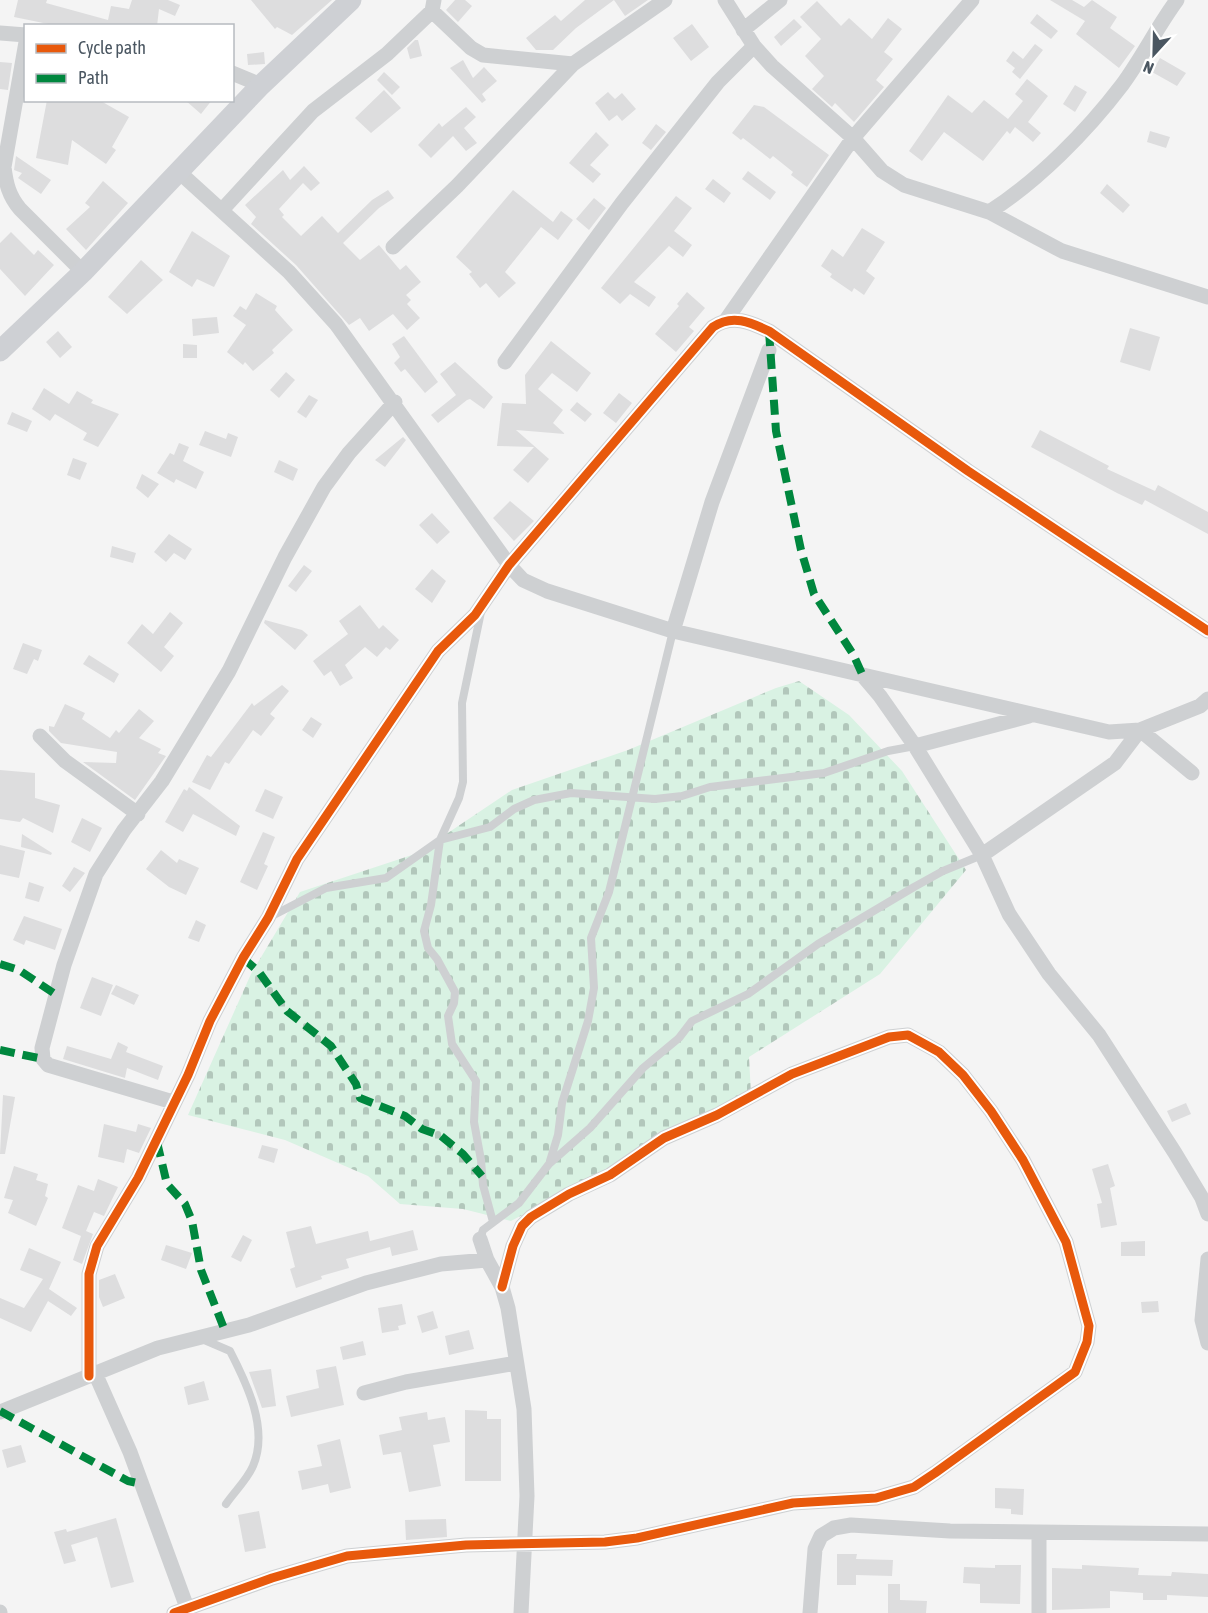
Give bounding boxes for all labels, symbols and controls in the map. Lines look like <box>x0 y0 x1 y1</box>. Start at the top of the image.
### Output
legend <box>24 24 234 102</box>
north arrow <box>1124 24 1184 84</box>
text: Cycle path <box>78 37 146 58</box>
text: N <box>1141 58 1156 78</box>
text: Path <box>78 67 109 88</box>

